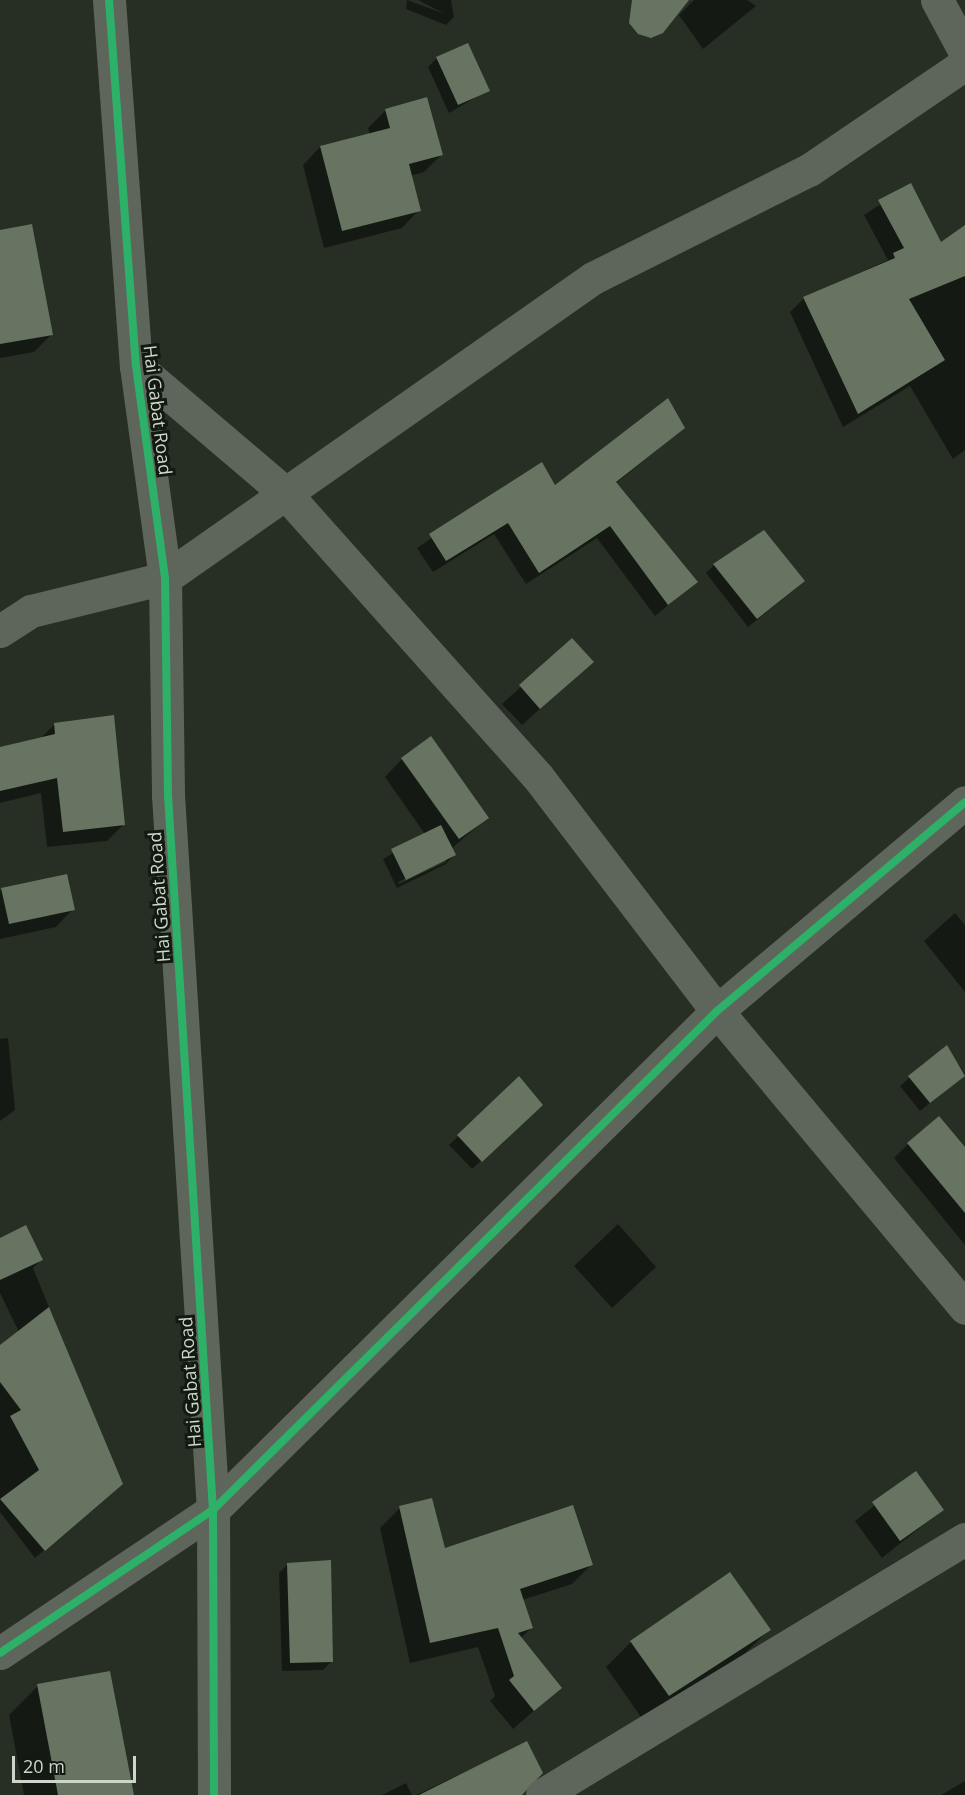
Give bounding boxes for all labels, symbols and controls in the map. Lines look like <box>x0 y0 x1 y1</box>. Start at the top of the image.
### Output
street label: Hai Gabat Road <box>139 344 177 476</box>
street label: Hai Gabat Road <box>144 831 174 963</box>
street label: Hai Gabat Road <box>175 1316 205 1448</box>
scale bar <box>15 1744 140 1782</box>
text: 20 m <box>23 1754 65 1778</box>

